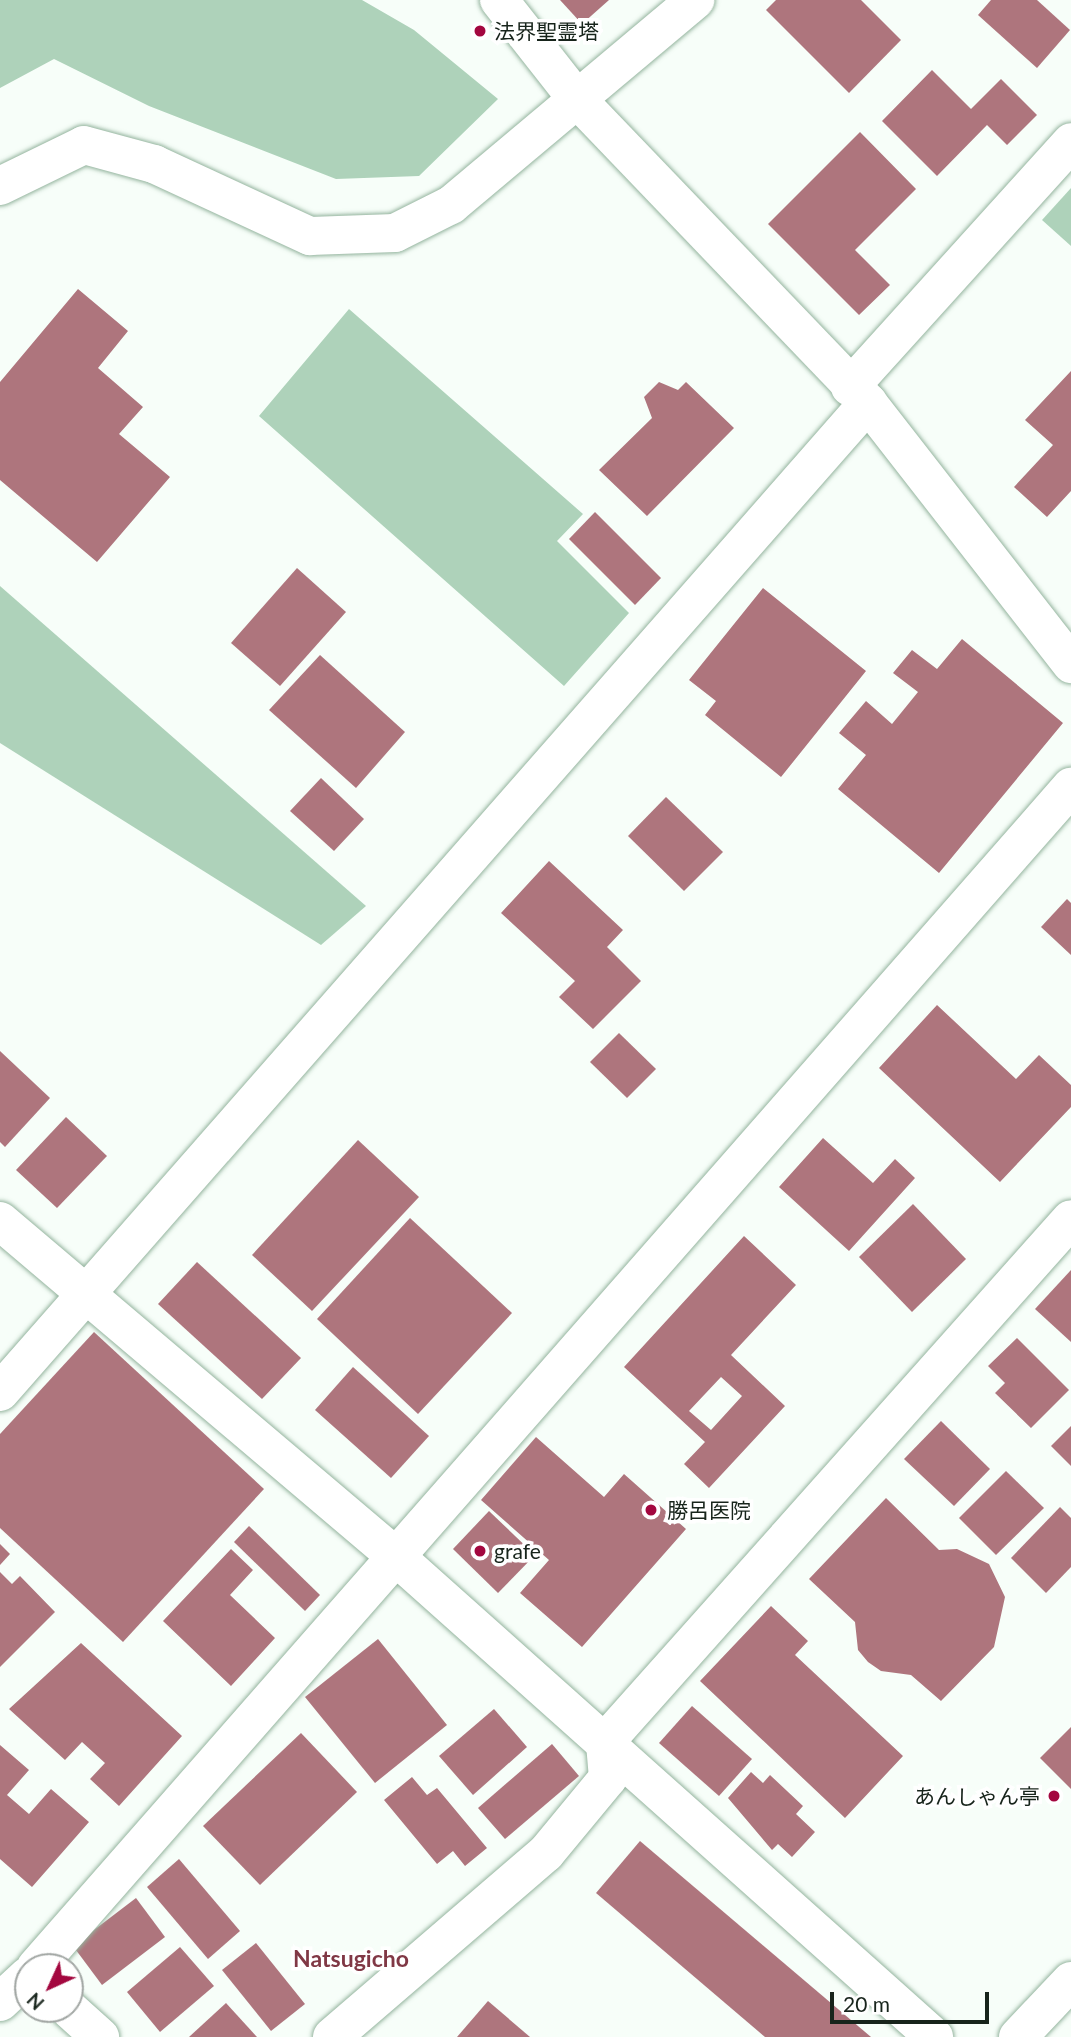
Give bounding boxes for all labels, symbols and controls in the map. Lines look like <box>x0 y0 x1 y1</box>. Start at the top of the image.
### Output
place label: 法界聖霊塔 <box>494 18 599 44</box>
marker: 法界聖霊塔 <box>472 23 488 39</box>
place label: 勝呂医院 <box>667 1497 751 1523</box>
marker: 勝呂医院 <box>641 1500 661 1520</box>
place label: grafe <box>494 1538 541 1564</box>
marker: grafe <box>472 1543 488 1559</box>
place label: あんしゃん亭 <box>914 1783 1040 1809</box>
marker: あんしゃん亭 <box>1046 1788 1062 1804</box>
district label: Natsugicho <box>293 1944 409 1972</box>
north arrow <box>14 1953 84 2023</box>
scale bar <box>833 1978 992 2022</box>
text: N <box>22 1988 49 2015</box>
text: 20 m <box>843 1991 890 2016</box>

